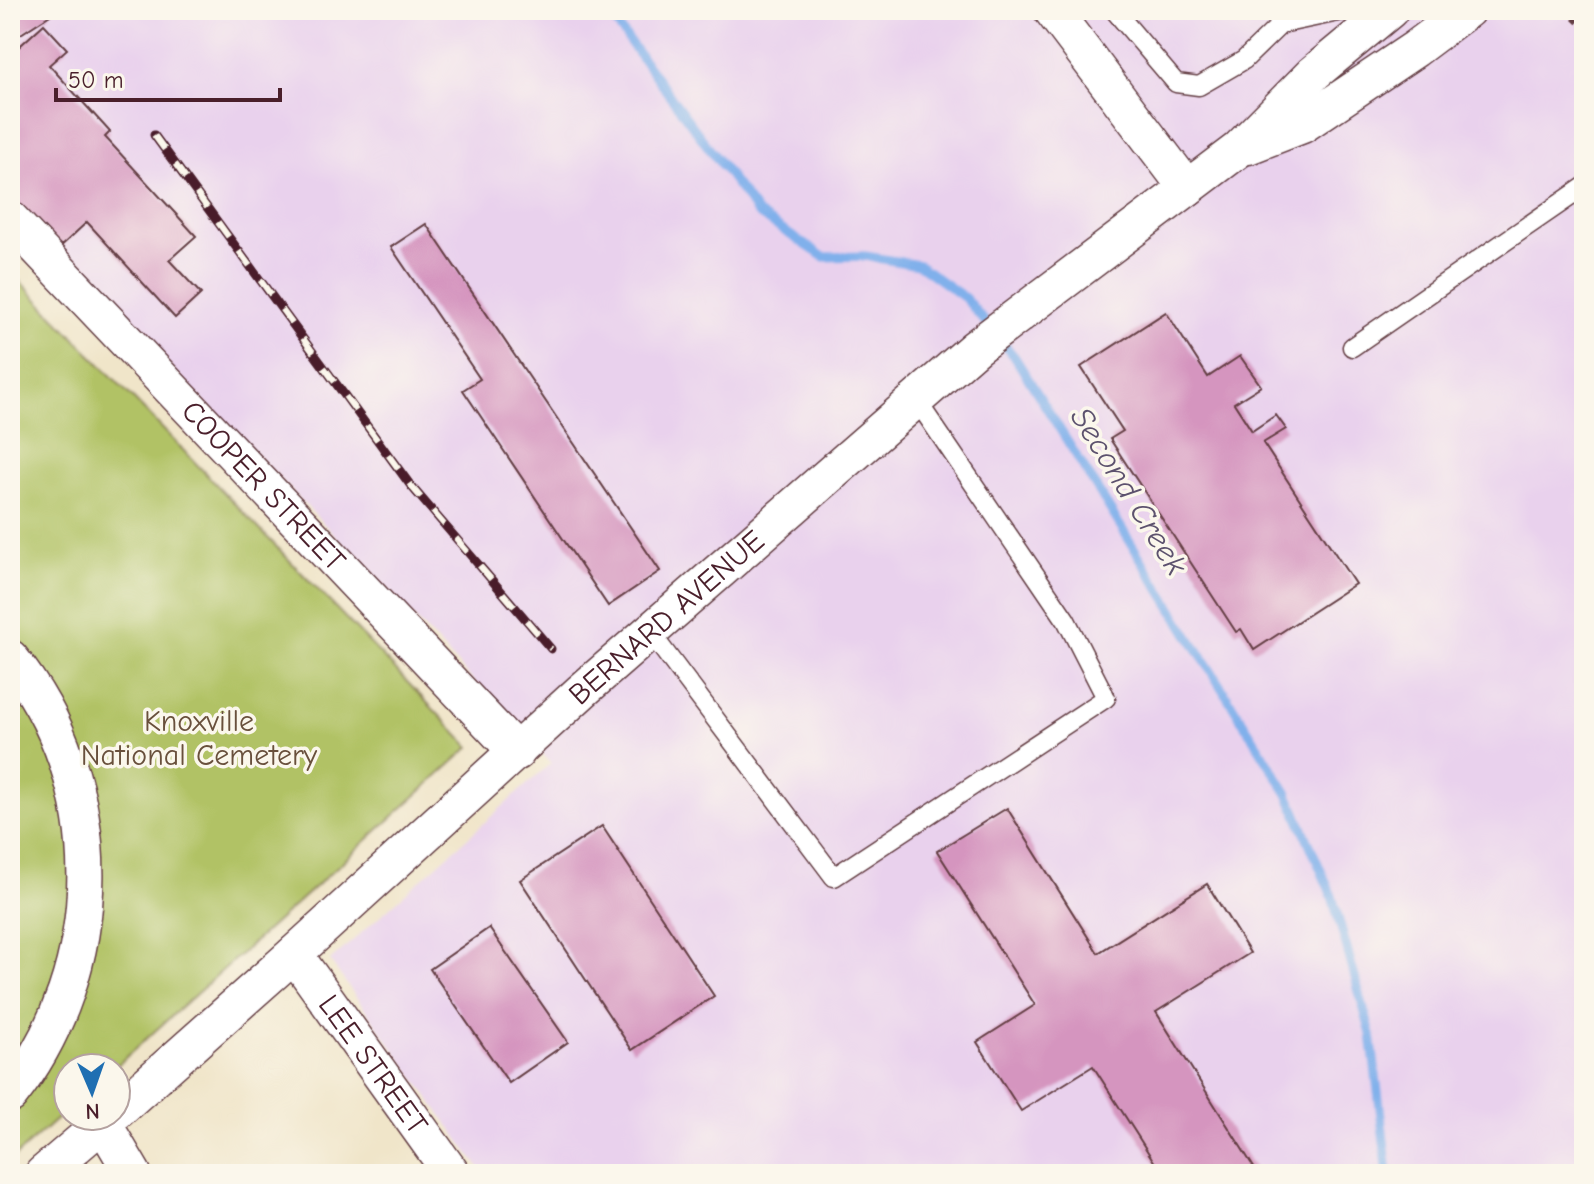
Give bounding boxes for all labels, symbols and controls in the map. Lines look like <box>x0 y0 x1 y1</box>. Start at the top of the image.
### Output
scale bar <box>56 52 280 102</box>
text: 50 m <box>68 66 124 94</box>
street label: COOPER STREET <box>175 393 353 578</box>
water label: Second Creek <box>1063 400 1195 582</box>
street label: BERNARD AVENUE <box>562 523 771 712</box>
park label: Knoxville National Cemetery <box>81 704 318 773</box>
street label: LEE STREET <box>312 988 435 1141</box>
north arrow <box>52 1052 132 1132</box>
text: N <box>85 1098 100 1124</box>

